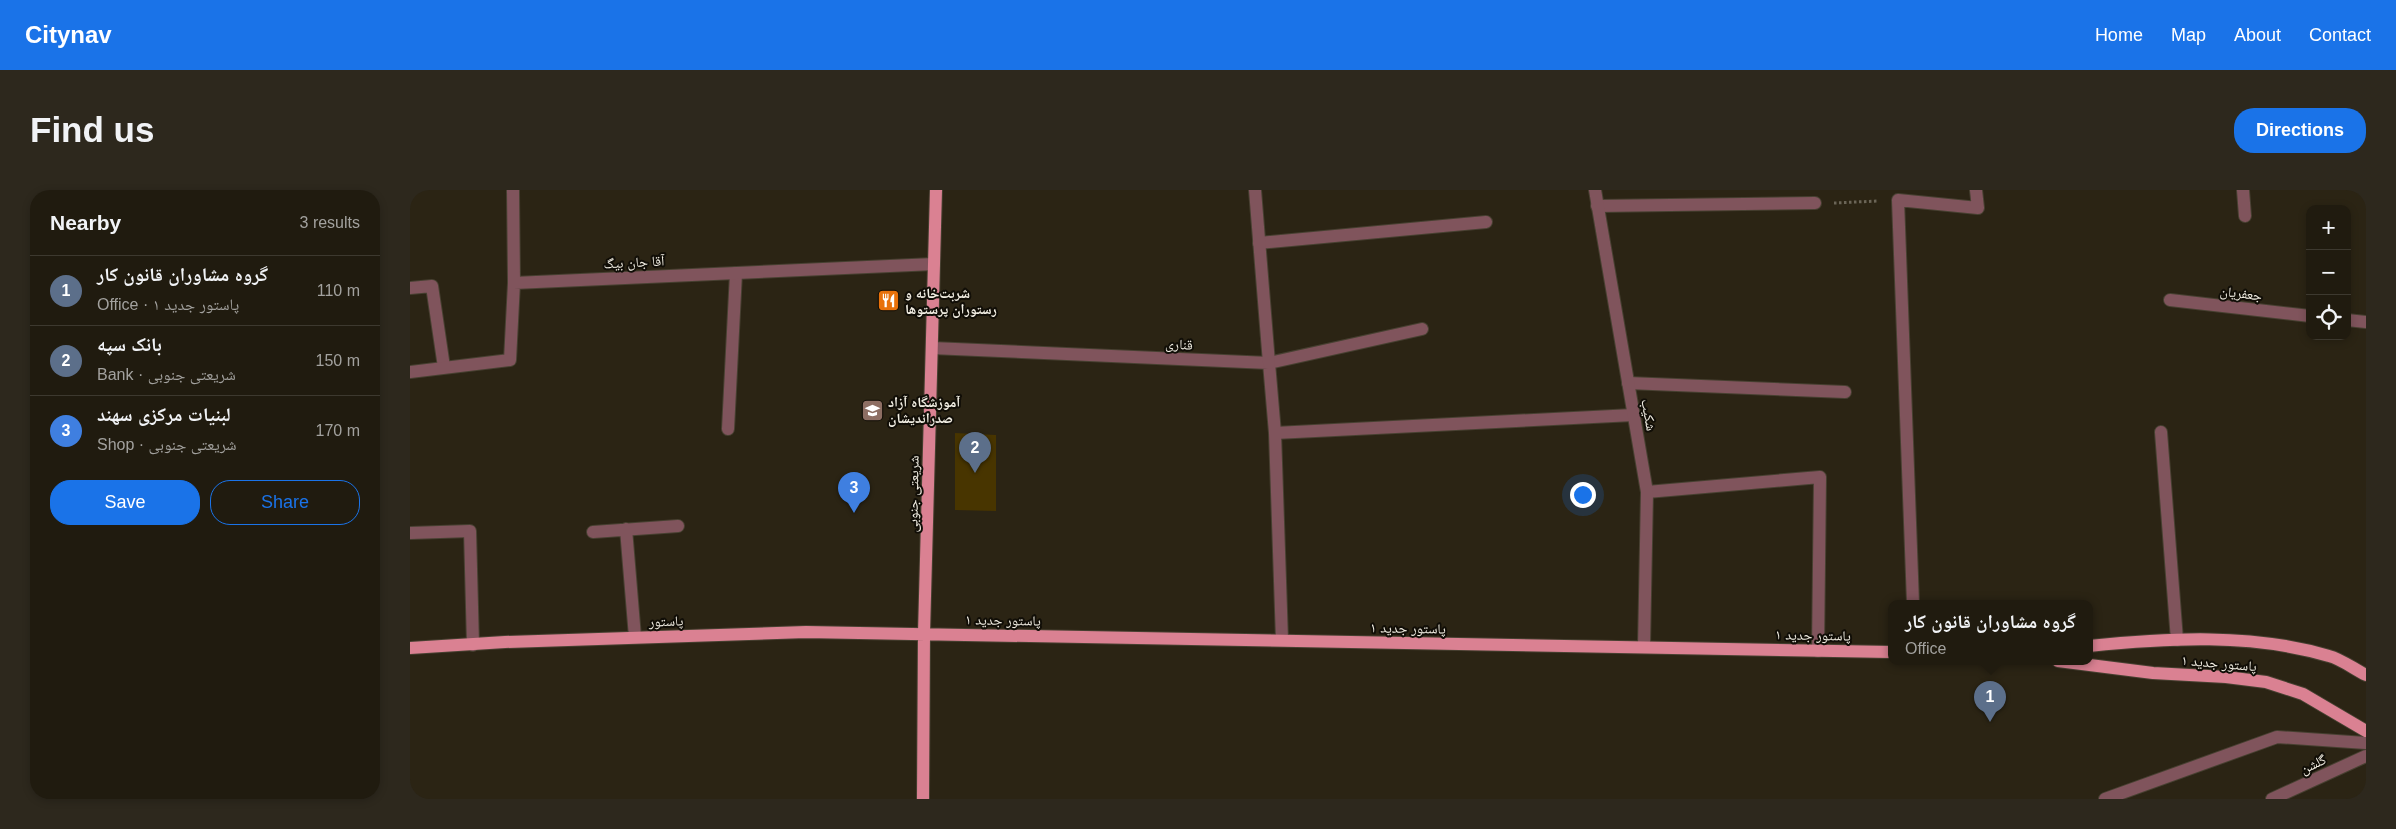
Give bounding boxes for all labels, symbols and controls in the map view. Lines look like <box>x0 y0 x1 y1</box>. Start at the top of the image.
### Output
text: Citynav <box>25 21 112 48</box>
text: Home <box>2095 25 2143 45</box>
text: Map <box>2171 25 2206 45</box>
text: About <box>2234 25 2281 45</box>
text: Contact <box>2309 25 2371 45</box>
button: Directions <box>2234 108 2366 153</box>
text: Find us <box>30 110 154 149</box>
map controls <box>2306 205 2351 340</box>
button: + <box>2306 205 2351 250</box>
text: Nearby <box>50 211 121 234</box>
text: 3 results <box>300 214 360 231</box>
button: − <box>2306 250 2351 295</box>
street label: آقا جان بیگ <box>603 252 665 273</box>
text: گروه مشاوران قانون کار <box>97 264 268 285</box>
text: 1 <box>62 282 70 299</box>
text: 110 m <box>317 282 360 299</box>
street label: جعفریان <box>2219 282 2263 305</box>
place label: شربت‌خانه و رستوران پرستوها <box>905 285 997 318</box>
restaurant icon: شربت‌خانه و رستوران پرستوها <box>877 289 901 313</box>
button: locate <box>2306 295 2351 340</box>
text: Office · پاستور جدید ۱ <box>97 296 239 313</box>
text: بانک سپه <box>97 334 162 355</box>
street label: قناری <box>1165 335 1193 354</box>
text: 2 <box>62 352 70 369</box>
text: 150 m <box>316 352 360 369</box>
text: Bank · شریعتی جنوبی <box>97 366 236 383</box>
place label: آموزشگاه آزاد صدراندیشان <box>888 394 960 427</box>
school or university icon: آموزشگاه آزاد صدراندیشان <box>860 398 884 422</box>
street label: شکیب <box>1638 398 1660 432</box>
text: لبنیات مرکزی سهند <box>97 404 231 425</box>
text: 3 <box>62 422 70 439</box>
text: 170 m <box>316 422 360 439</box>
pin: 2 <box>959 432 991 473</box>
text: Shop · شریعتی جنوبی <box>97 436 237 453</box>
street label: شریعتی جنوبی <box>904 455 923 533</box>
pin: 3 <box>838 472 870 513</box>
button: Save <box>50 480 200 525</box>
button: Share <box>210 480 360 525</box>
your location <box>1570 482 1596 508</box>
popup <box>1888 600 2093 665</box>
street label: پاستور جدید ۱ <box>965 611 1041 630</box>
text: گروه مشاوران قانون کار <box>1905 611 2076 632</box>
street label: پاستور <box>647 612 684 631</box>
street label: پاستور جدید ۱ <box>1370 619 1446 638</box>
street label: پاستور جدید ۱ <box>1775 626 1851 645</box>
text: Office <box>1905 640 1946 657</box>
street label: پاستور جدید ۱ <box>2181 652 2258 675</box>
pin: 1 <box>1974 681 2006 722</box>
street label: گلشن <box>2298 751 2329 778</box>

